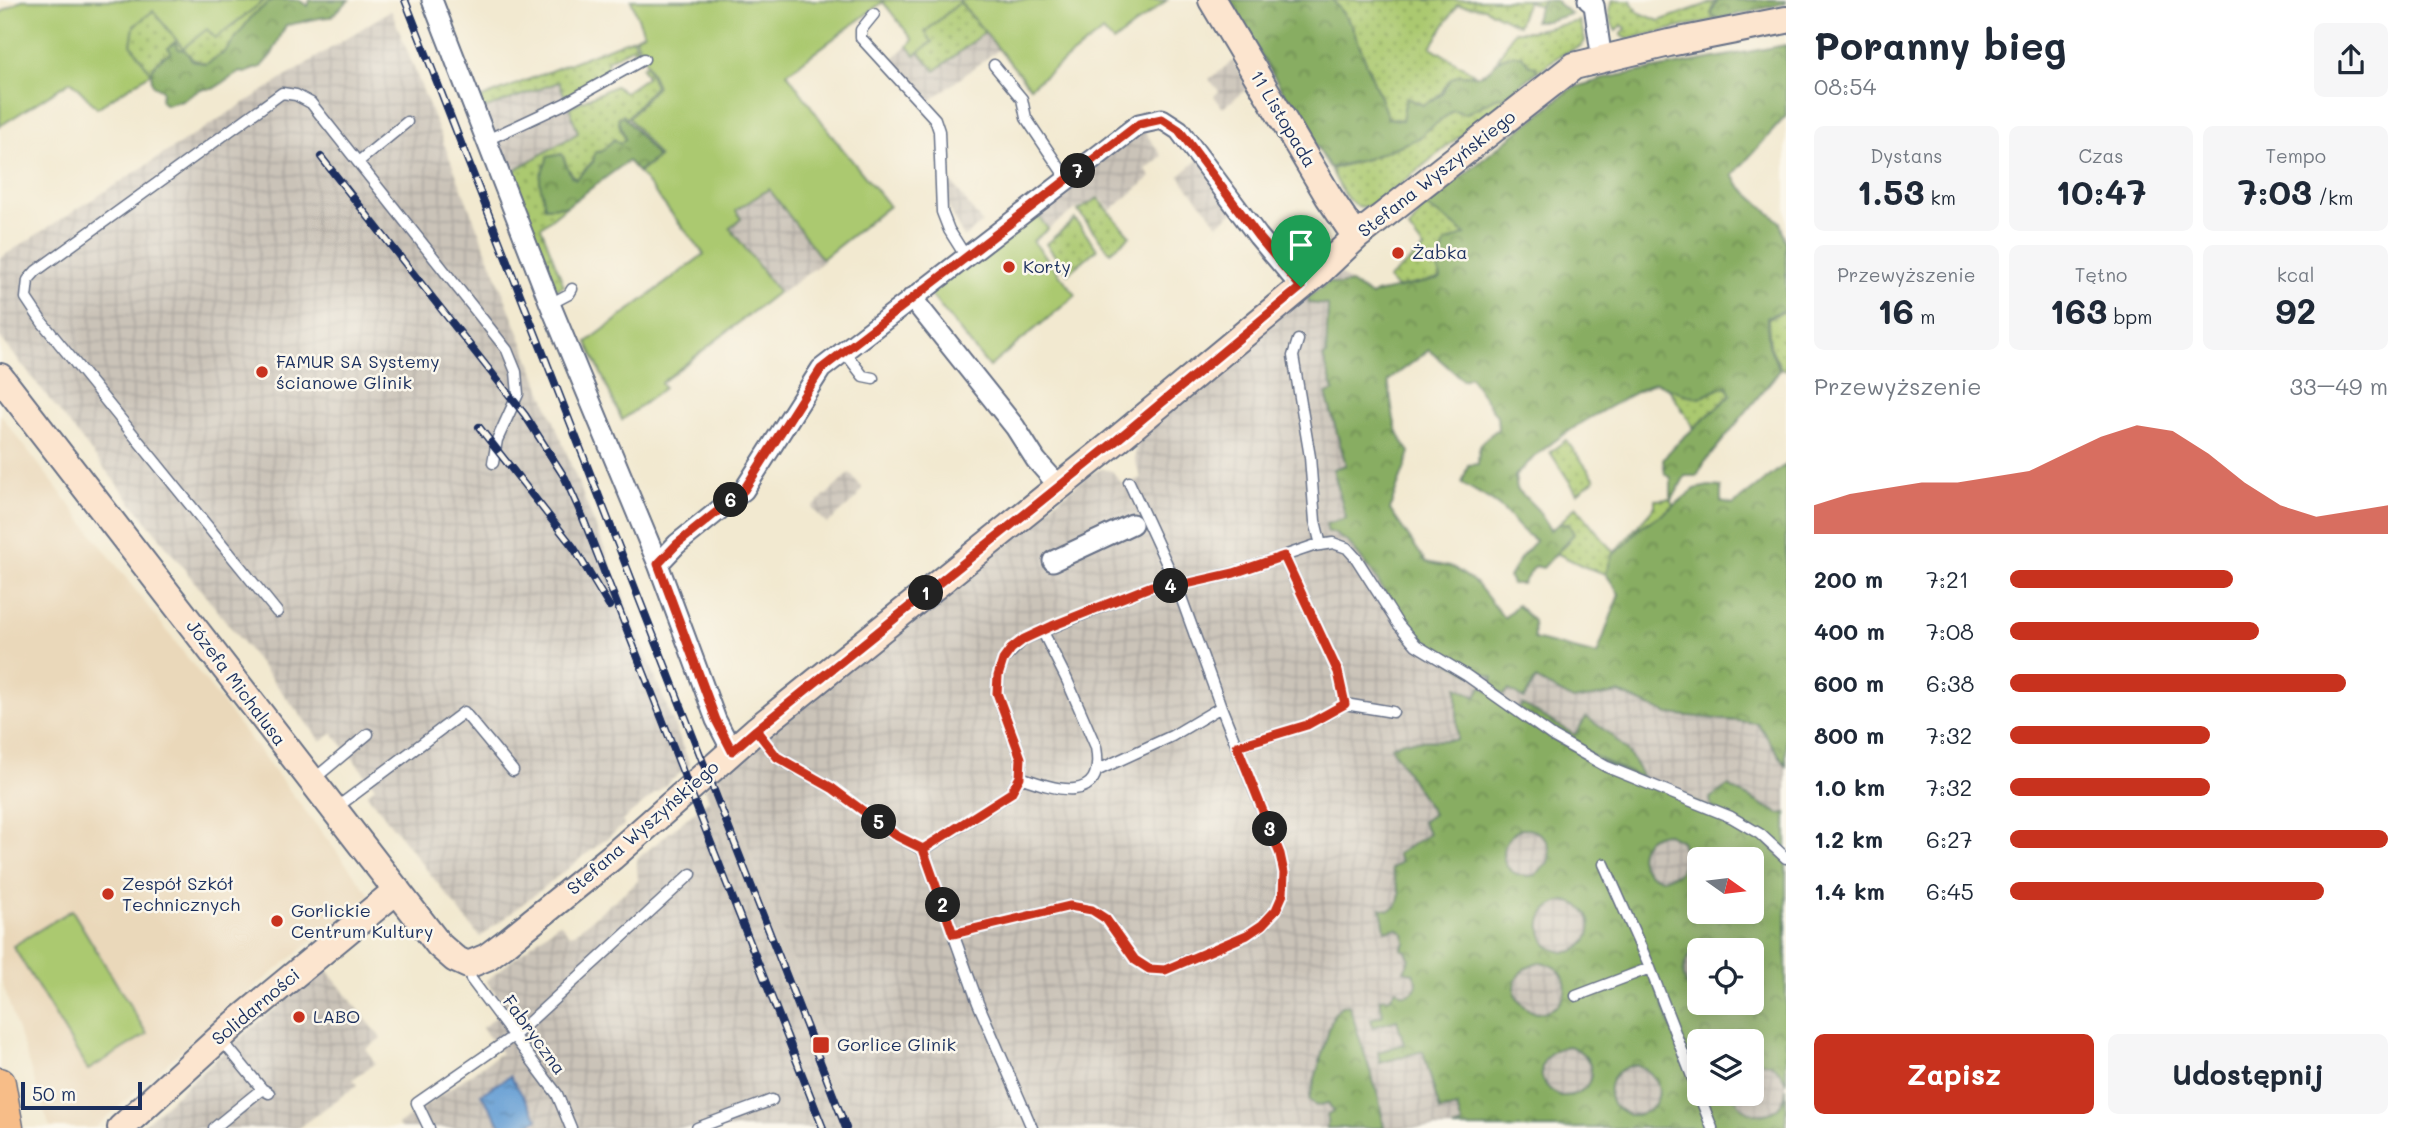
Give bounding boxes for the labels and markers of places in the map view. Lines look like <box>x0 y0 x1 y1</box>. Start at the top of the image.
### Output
pin: 7 <box>1060 154 1096 188</box>
pin <box>1271 215 1331 287</box>
place label: Żabka <box>1412 240 1468 264</box>
marker: Żabka <box>1390 245 1406 261</box>
place label: Korty <box>1023 254 1071 278</box>
marker: Korty <box>1001 259 1017 275</box>
place label: FAMUR SA Systemy ścianowe Glinik <box>276 349 440 394</box>
marker: FAMUR SA Systemy ścianowe Glinik <box>254 364 270 380</box>
pin: 6 <box>714 482 748 518</box>
pin: 4 <box>1154 568 1188 604</box>
pin: 1 <box>908 576 944 610</box>
pin: 5 <box>862 804 896 840</box>
pin: 3 <box>1252 812 1288 846</box>
place label: Zespół Szkół Technicznych <box>122 871 240 916</box>
marker: Zespół Szkół Technicznych <box>100 886 116 902</box>
pin: 2 <box>926 888 960 922</box>
place label: Gorlickie Centrum Kultury <box>291 898 433 943</box>
marker: Gorlickie Centrum Kultury <box>269 913 285 929</box>
place label: LABO <box>313 1004 360 1028</box>
marker: LABO <box>291 1009 307 1025</box>
place label: Gorlice Glinik <box>837 1032 956 1056</box>
marker: Gorlice Glinik <box>811 1035 831 1055</box>

